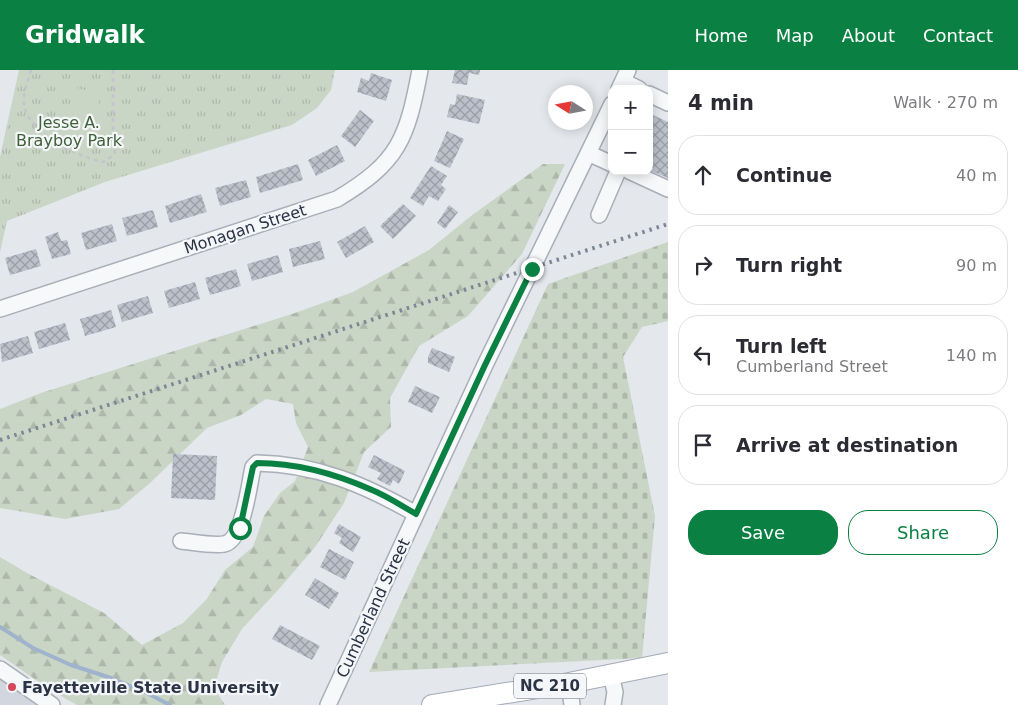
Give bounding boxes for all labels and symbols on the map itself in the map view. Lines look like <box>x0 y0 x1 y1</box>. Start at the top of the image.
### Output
north arrow <box>548 85 593 130</box>
park label: Jesse A. Brayboy Park <box>16 113 123 150</box>
street label: Monagan Street <box>182 200 308 258</box>
route end <box>521 258 544 281</box>
route start <box>229 517 252 540</box>
street label: Cumberland Street <box>332 535 414 681</box>
road number: NC 210 <box>514 674 586 698</box>
place label: Fayetteville State University <box>22 678 280 697</box>
marker: Fayetteville State University <box>6 681 18 693</box>

